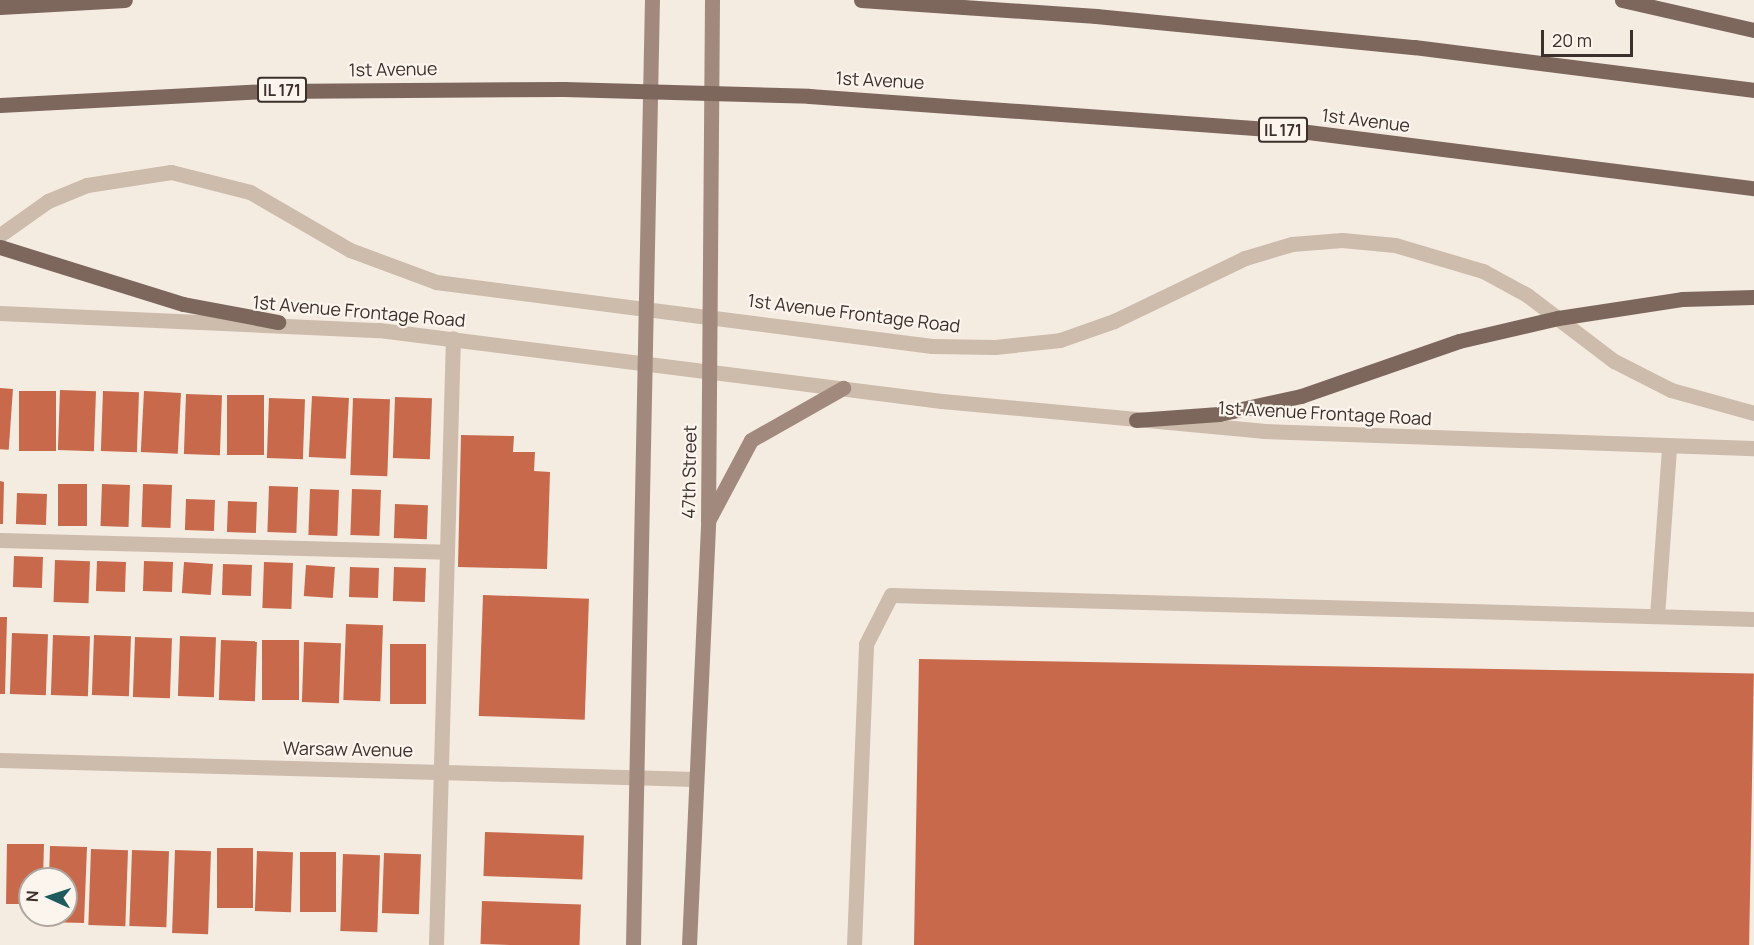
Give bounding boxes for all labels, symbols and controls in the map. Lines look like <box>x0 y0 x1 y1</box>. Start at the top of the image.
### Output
scale bar <box>1544 18 1636 56</box>
text: 20 m <box>1552 28 1592 52</box>
street label: 1st Avenue <box>348 57 438 81</box>
street label: 1st Avenue <box>835 67 925 93</box>
road number: IL 171 <box>256 77 308 103</box>
street label: 1st Avenue <box>1321 104 1411 136</box>
road number: IL 171 <box>1258 117 1308 143</box>
street label: 1st Avenue Frontage Road <box>747 289 961 337</box>
street label: 1st Avenue Frontage Road <box>252 291 466 331</box>
street label: 1st Avenue Frontage Road <box>1218 397 1432 429</box>
street label: 47th Street <box>677 425 701 519</box>
street label: Warsaw Avenue <box>283 737 413 761</box>
north arrow <box>18 867 78 927</box>
text: N <box>21 890 43 902</box>

